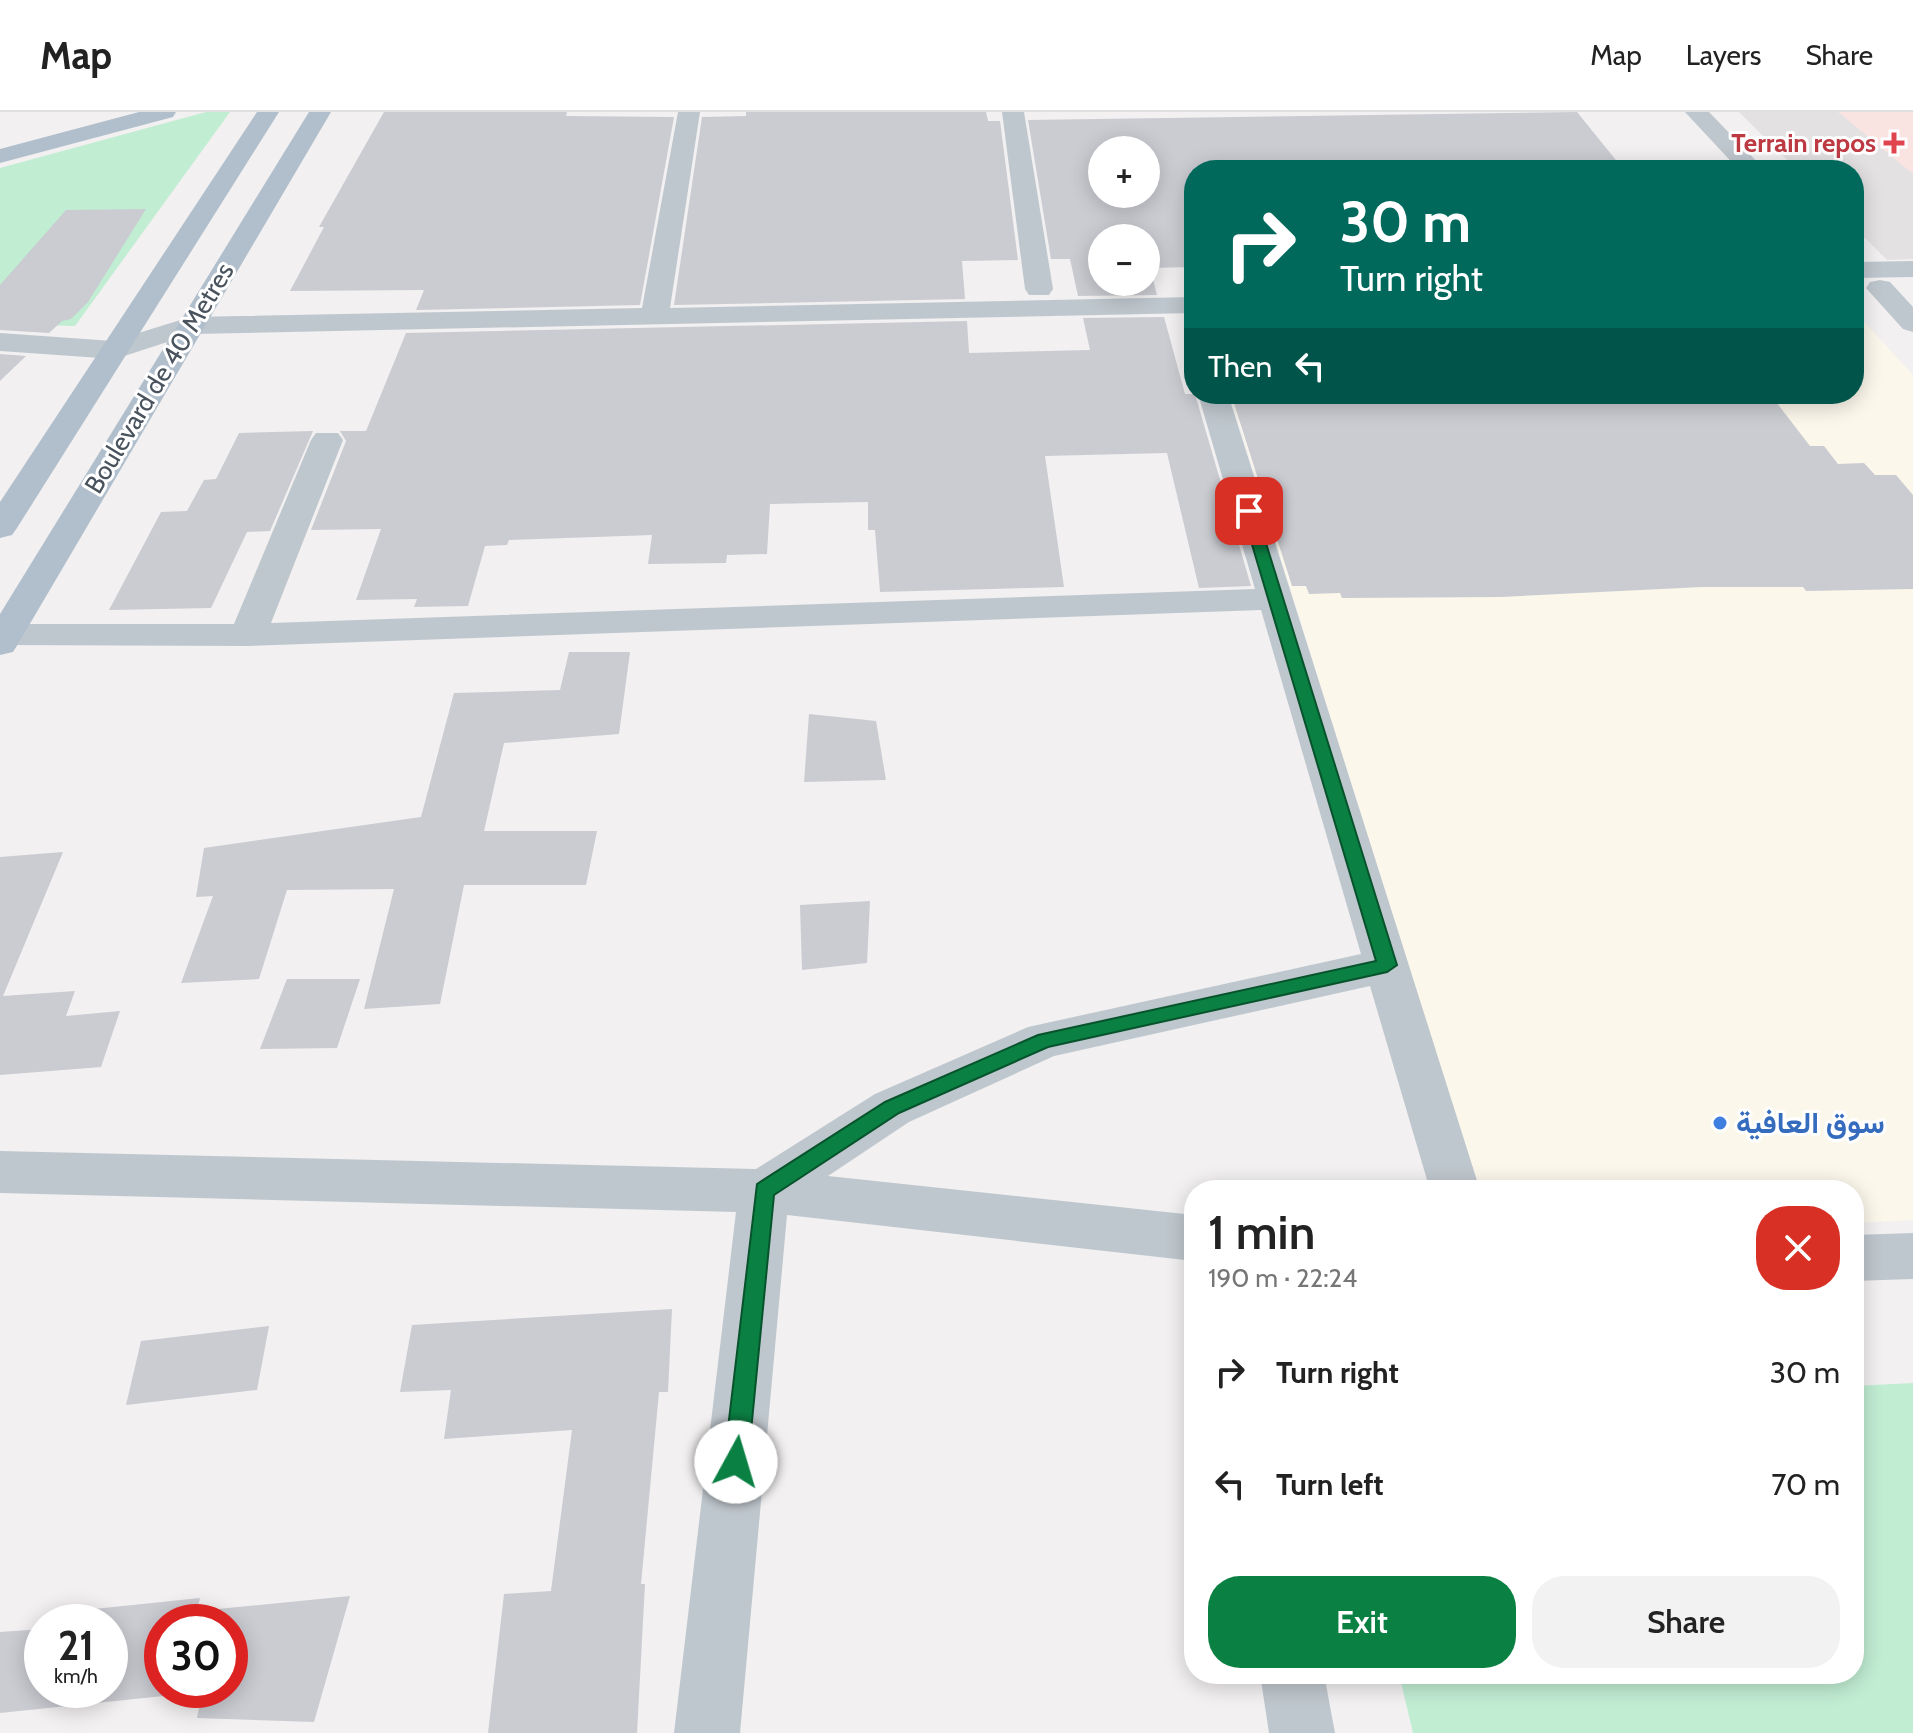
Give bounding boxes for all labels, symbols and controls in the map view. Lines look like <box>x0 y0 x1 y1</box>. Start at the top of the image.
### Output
text: Map <box>40 32 112 79</box>
text: Map <box>1590 38 1642 72</box>
text: Layers <box>1686 38 1761 72</box>
text: Share <box>1805 38 1873 72</box>
place label: Terrain repos <box>1731 127 1876 159</box>
marker: Terrain repos <box>1883 132 1905 154</box>
map controls <box>1088 136 1160 296</box>
button: + <box>1088 136 1160 208</box>
text: 30 m <box>1340 188 1471 256</box>
icon: right <box>1208 192 1312 296</box>
button: − <box>1088 224 1160 296</box>
text: Turn right <box>1340 256 1483 300</box>
street label: Boulevard de 40 Metres <box>77 257 241 499</box>
icon: left <box>1288 344 1332 388</box>
text: Then <box>1208 348 1272 385</box>
pin <box>1215 477 1283 545</box>
icon: arrive <box>1227 489 1271 533</box>
place label: سوق العافية <box>1736 1104 1885 1141</box>
marker: سوق العافية <box>1711 1114 1729 1132</box>
text: 1 min <box>1208 1203 1315 1261</box>
button: close <box>1756 1206 1840 1290</box>
text: 190 m · 22:24 <box>1208 1262 1357 1294</box>
icon: right <box>1208 1350 1252 1394</box>
text: Turn right <box>1276 1354 1399 1391</box>
text: 30 m <box>1770 1354 1840 1391</box>
position arrow <box>694 1420 778 1504</box>
icon: left <box>1208 1462 1252 1506</box>
text: Turn left <box>1276 1466 1384 1503</box>
text: 70 m <box>1771 1466 1840 1503</box>
button: Exit <box>1208 1576 1516 1668</box>
button: Share <box>1532 1576 1840 1668</box>
speed limit sign: 30 <box>144 1604 248 1708</box>
text: 21 <box>58 1621 94 1670</box>
text: km/h <box>54 1664 98 1688</box>

